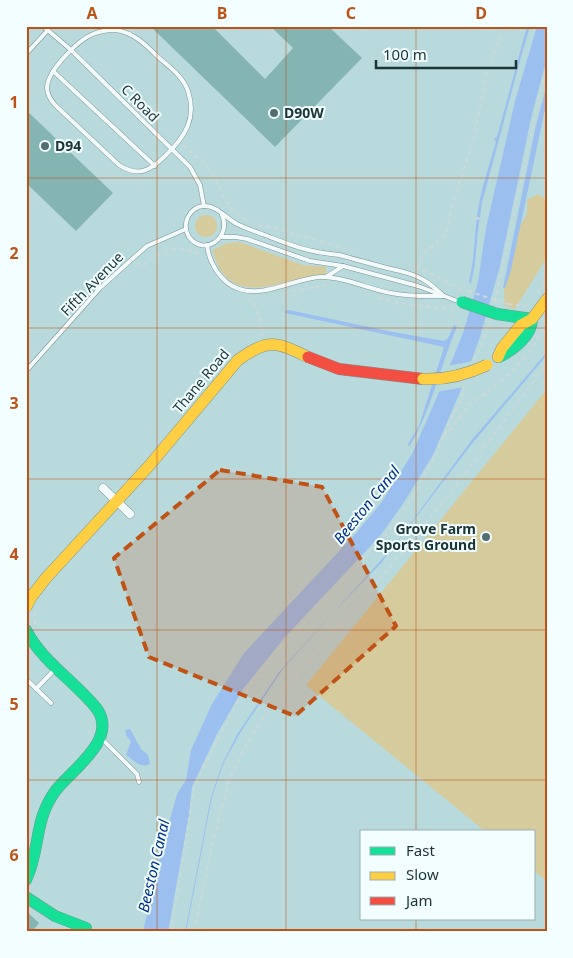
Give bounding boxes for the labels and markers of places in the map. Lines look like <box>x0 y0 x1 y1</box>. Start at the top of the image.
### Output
place label: D90W <box>284 103 324 122</box>
marker: D90W <box>268 107 280 119</box>
place label: D94 <box>55 136 81 155</box>
marker: D94 <box>39 140 51 152</box>
place label: Grove Farm Sports Ground <box>376 519 476 554</box>
marker: Grove Farm Sports Ground <box>480 531 492 543</box>

